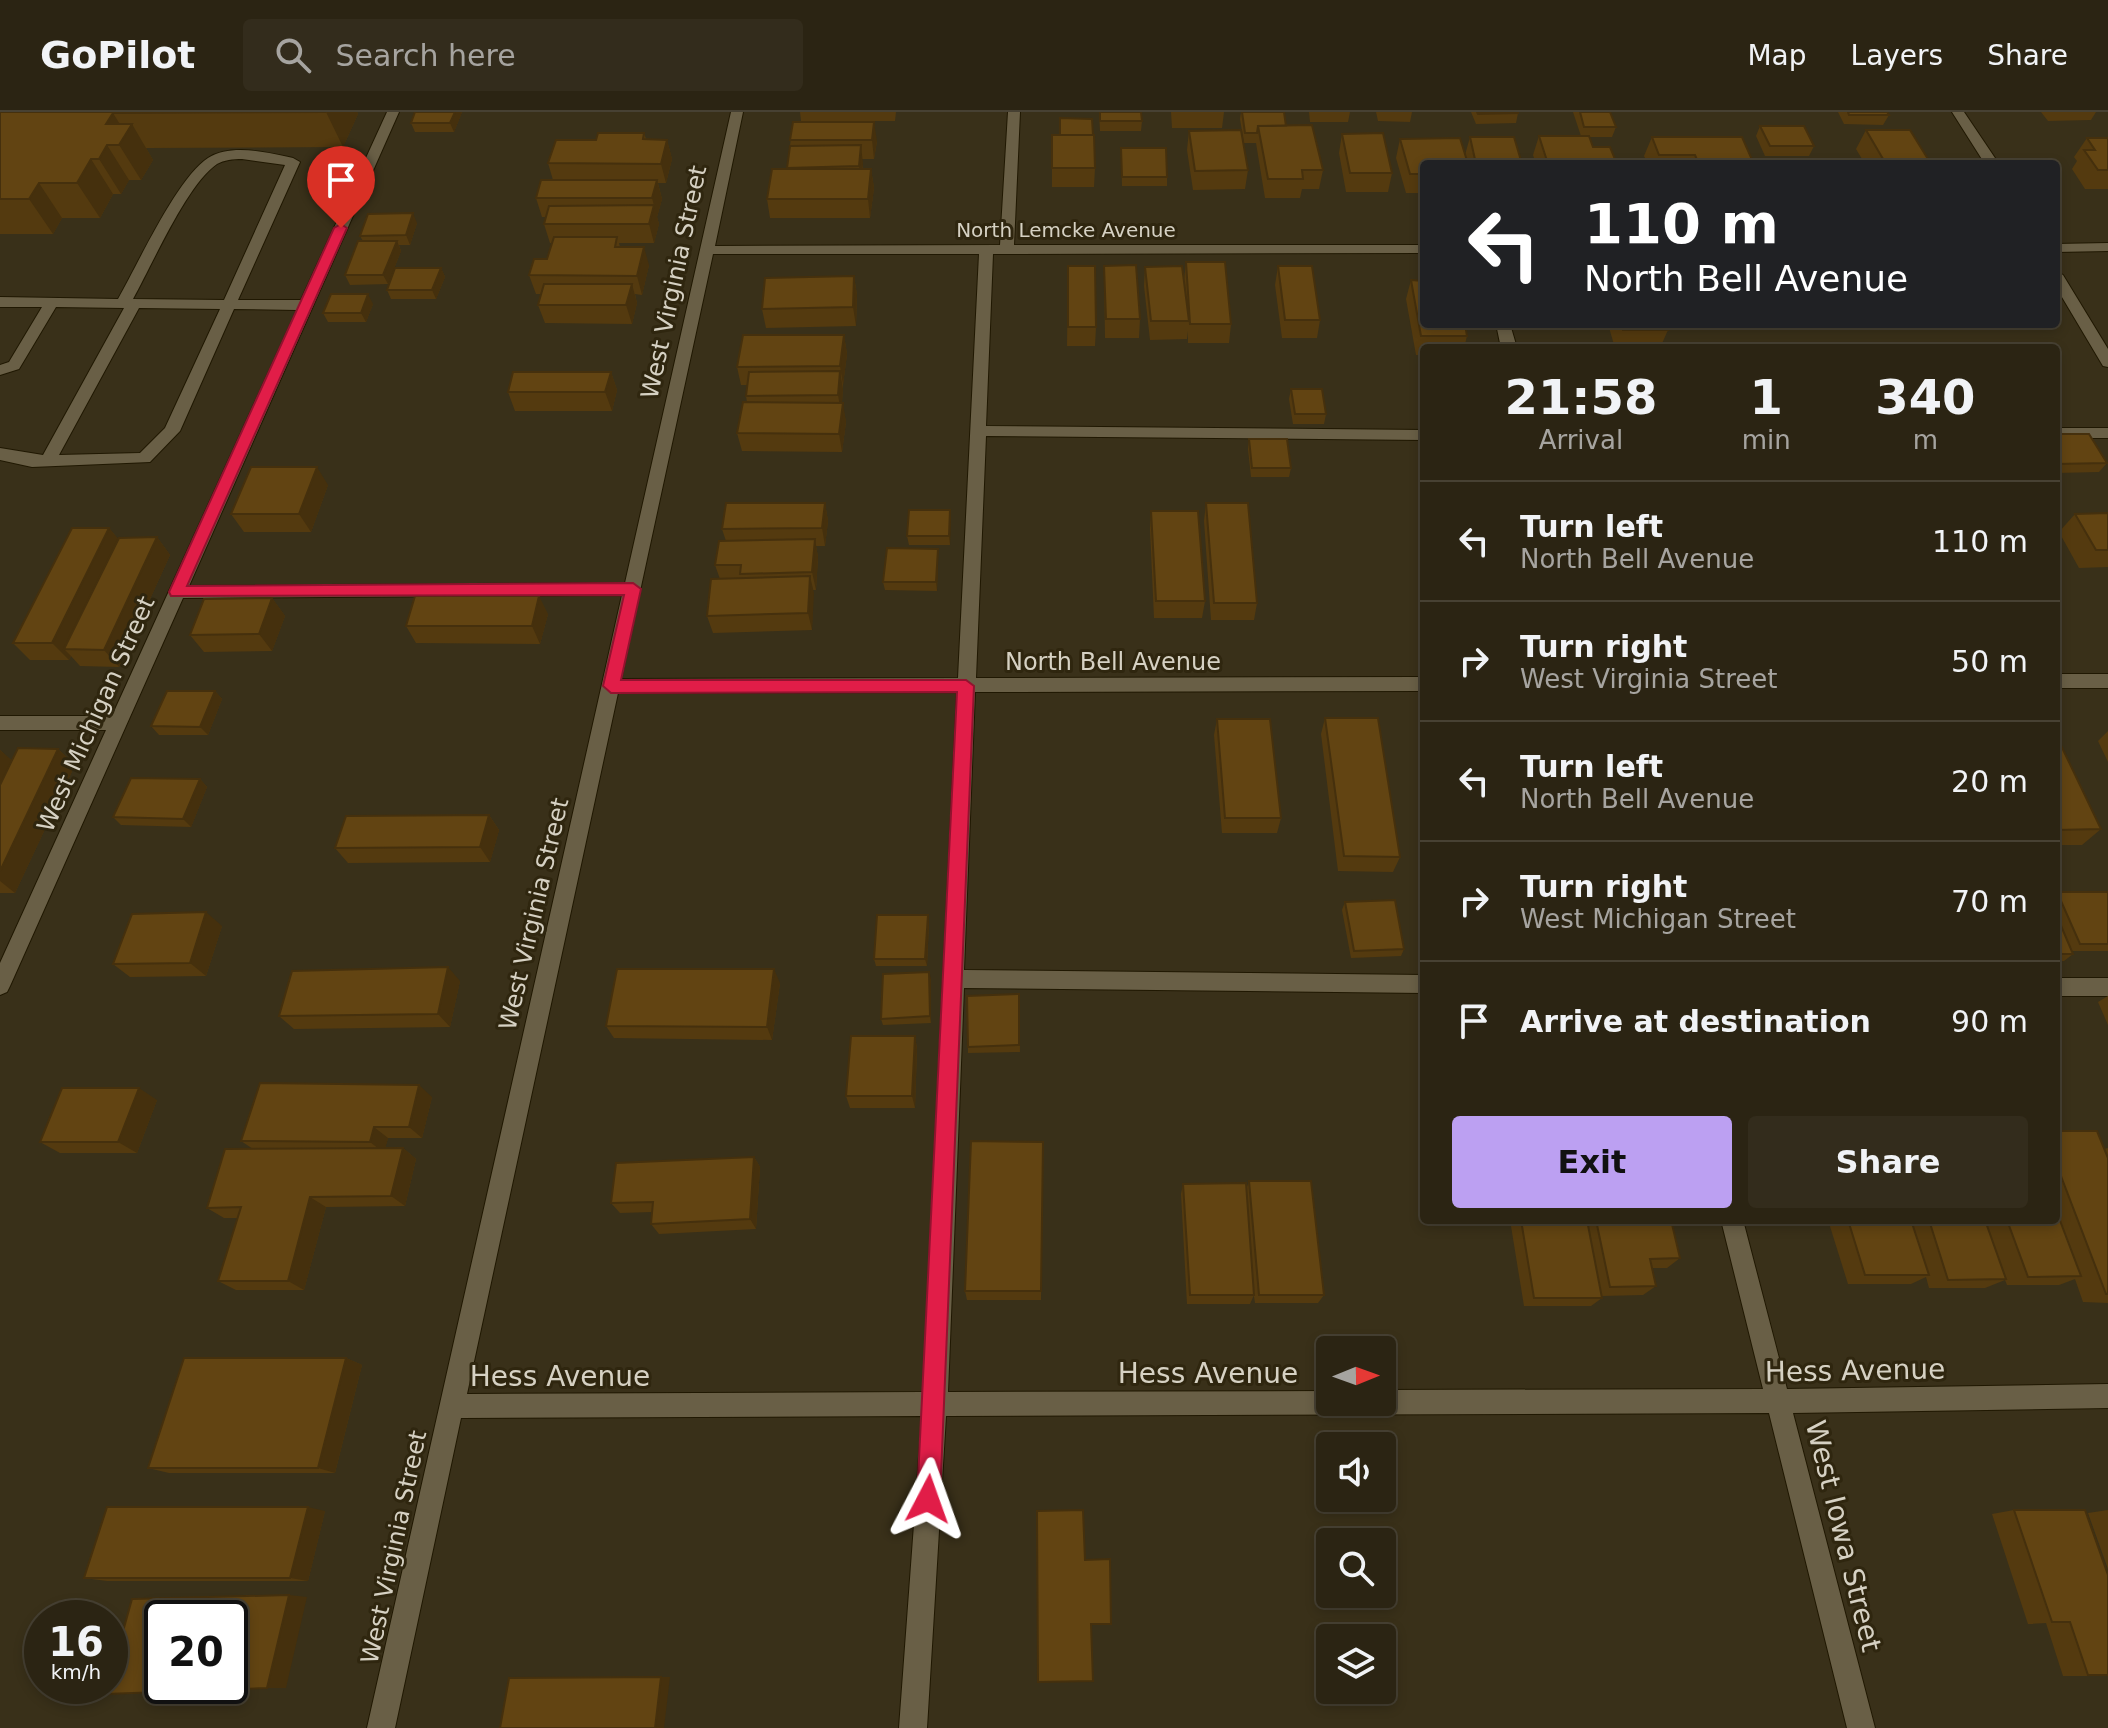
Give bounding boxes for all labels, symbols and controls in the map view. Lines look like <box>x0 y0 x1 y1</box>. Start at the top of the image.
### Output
search box <box>243 19 803 91</box>
text: GoPilot <box>40 33 195 77</box>
icon: search <box>271 33 315 77</box>
text: Search here <box>335 38 516 73</box>
text: Map <box>1747 39 1807 72</box>
text: Layers <box>1851 39 1943 72</box>
text: Share <box>1987 39 2068 72</box>
pin <box>307 146 375 228</box>
icon: arrive <box>319 158 363 202</box>
street label: West Virginia Street <box>636 163 712 401</box>
text: 110 m <box>1584 191 1779 256</box>
icon: left <box>1452 192 1556 296</box>
street label: North Lemcke Avenue <box>956 218 1176 242</box>
text: North Bell Avenue <box>1584 258 1908 299</box>
text: 21:58 <box>1504 369 1657 425</box>
text: 1 <box>1750 369 1783 425</box>
text: 340 <box>1875 369 1975 425</box>
text: Arrival <box>1539 425 1623 455</box>
text: min <box>1742 425 1791 455</box>
text: m <box>1913 425 1938 455</box>
text: Turn left <box>1520 509 1663 544</box>
icon: left <box>1452 519 1496 563</box>
text: 110 m <box>1932 524 2028 559</box>
text: North Bell Avenue <box>1520 544 1754 574</box>
street label: West Michigan Street <box>31 592 161 836</box>
text: Turn right <box>1520 629 1687 664</box>
icon: right <box>1452 639 1496 683</box>
text: 50 m <box>1951 644 2028 679</box>
street label: North Bell Avenue <box>1005 648 1221 676</box>
text: West Virginia Street <box>1520 664 1778 694</box>
text: Turn left <box>1520 749 1663 784</box>
icon: left <box>1452 759 1496 803</box>
text: 20 m <box>1951 764 2028 799</box>
text: North Bell Avenue <box>1520 784 1754 814</box>
street label: West Virginia Street <box>494 795 574 1033</box>
text: Turn right <box>1520 869 1687 904</box>
icon: right <box>1452 879 1496 923</box>
text: 70 m <box>1951 884 2028 919</box>
text: West Michigan Street <box>1520 904 1796 934</box>
icon: arrive <box>1452 999 1496 1043</box>
text: Arrive at destination <box>1520 1004 1871 1039</box>
text: 90 m <box>1951 1004 2028 1039</box>
button: Exit <box>1452 1116 1732 1208</box>
button: Share <box>1748 1116 2028 1208</box>
north arrow <box>1316 1336 1396 1416</box>
map controls <box>1316 1336 1396 1704</box>
street label: Hess Avenue <box>1765 1352 1945 1389</box>
street label: Hess Avenue <box>1118 1357 1298 1390</box>
street label: Hess Avenue <box>470 1360 650 1393</box>
street label: West Iowa Street <box>1799 1417 1888 1655</box>
street label: West Virginia Street <box>356 1428 432 1666</box>
button: sound <box>1316 1432 1396 1512</box>
position arrow <box>886 1457 970 1541</box>
button: search <box>1316 1528 1396 1608</box>
speed limit sign: 20 <box>144 1600 248 1704</box>
text: 16 <box>48 1619 104 1665</box>
button: layers <box>1316 1624 1396 1704</box>
text: km/h <box>51 1660 101 1684</box>

